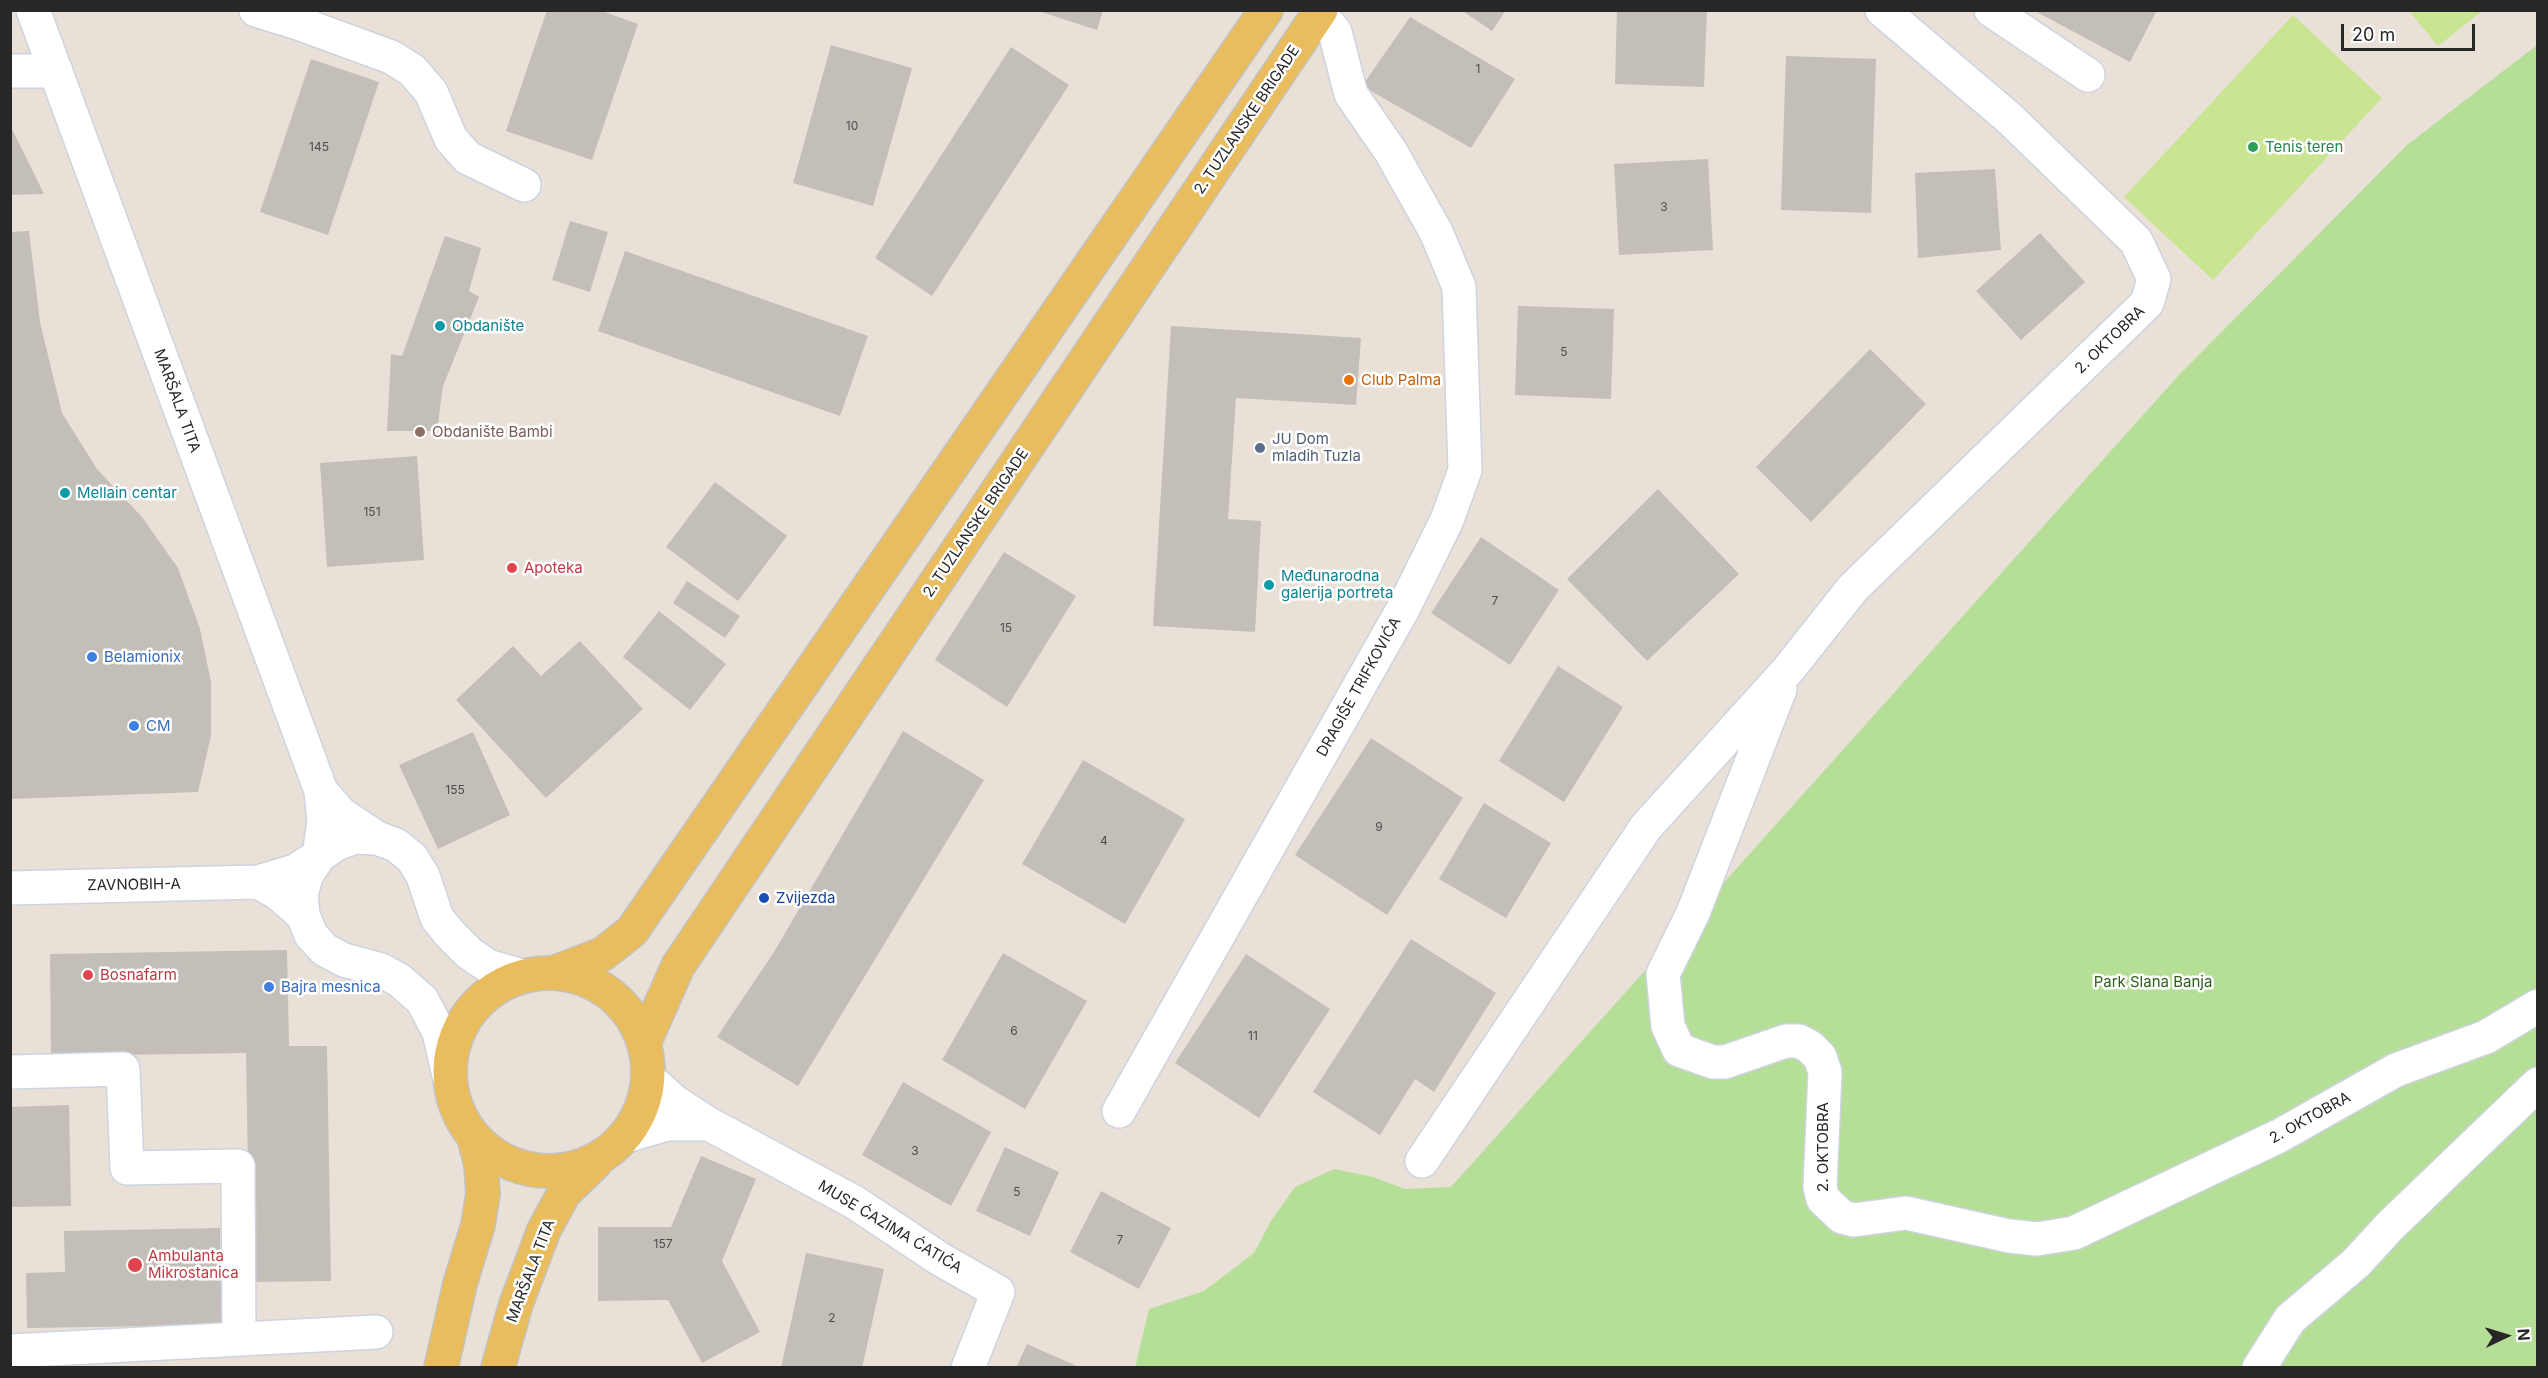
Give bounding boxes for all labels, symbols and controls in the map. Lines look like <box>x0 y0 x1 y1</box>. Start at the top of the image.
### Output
scale bar <box>2344 12 2478 50</box>
text: 20 m <box>2352 24 2395 45</box>
street label: 2. TUZLANSKE BRIGADE <box>1190 42 1304 198</box>
house number: 1 <box>1476 62 1480 76</box>
house number: 10 <box>846 119 858 133</box>
place label: Tenis teren <box>2265 138 2343 156</box>
house number: 145 <box>309 140 329 154</box>
marker: Tenis teren <box>2246 140 2260 154</box>
house number: 3 <box>1660 200 1668 214</box>
street label: 2. OKTOBRA <box>2071 302 2149 378</box>
place label: Obdanište <box>452 317 524 335</box>
marker: Obdanište <box>433 319 447 333</box>
house number: 5 <box>1560 345 1568 359</box>
street label: MARŠALA TITA <box>150 347 204 455</box>
place label: Club Palma <box>1361 371 1441 389</box>
marker: Club Palma <box>1342 373 1356 387</box>
place label: Obdanište Bambi <box>432 423 553 441</box>
marker: Obdanište Bambi <box>413 425 427 439</box>
place label: JU Dom mladih Tuzla <box>1272 430 1361 465</box>
marker: JU Dom mladih Tuzla <box>1253 441 1267 455</box>
street label: 2. TUZLANSKE BRIGADE <box>919 445 1033 601</box>
place label: Mellain centar <box>77 484 177 502</box>
marker: Mellain centar <box>58 486 72 500</box>
house number: 151 <box>363 505 381 519</box>
place label: Apoteka <box>524 559 583 577</box>
marker: Apoteka <box>505 561 519 575</box>
place label: Međunarodna galerija portreta <box>1281 567 1393 602</box>
marker: Međunarodna galerija portreta <box>1262 578 1276 592</box>
house number: 7 <box>1492 594 1498 608</box>
street label: DRAGIŠE TRIFKOVIĆA <box>1313 614 1405 760</box>
house number: 15 <box>1000 621 1012 635</box>
place label: Belamionix <box>104 648 181 666</box>
marker: Belamionix <box>85 650 99 664</box>
place label: CM <box>146 717 171 735</box>
marker: CM <box>127 719 141 733</box>
house number: 155 <box>445 783 465 797</box>
house number: 9 <box>1375 820 1383 834</box>
house number: 4 <box>1100 834 1108 848</box>
street label: ZAVNOBIH-A <box>87 875 181 895</box>
place label: Zvijezda <box>776 889 835 907</box>
marker: Zvijezda <box>757 891 771 905</box>
place label: Bosnafarm <box>100 966 177 984</box>
marker: Bosnafarm <box>81 968 95 982</box>
park label: Park Slana Banja <box>2094 973 2212 991</box>
place label: Bajra mesnica <box>281 978 381 996</box>
marker: Bajra mesnica <box>262 980 276 994</box>
house number: 6 <box>1010 1024 1018 1038</box>
house number: 11 <box>1248 1029 1258 1043</box>
street label: 2. OKTOBRA <box>2266 1088 2354 1148</box>
street label: 2. OKTOBRA <box>1814 1102 1832 1192</box>
house number: 3 <box>911 1144 919 1158</box>
street label: MUSE ĆAZIMA ĆATIĆA <box>815 1177 965 1277</box>
house number: 5 <box>1013 1185 1021 1199</box>
street label: MARŠALA TITA <box>503 1217 559 1325</box>
house number: 7 <box>1117 1233 1123 1247</box>
house number: 157 <box>654 1237 672 1251</box>
place label: Ambulanta Mikrostanica <box>148 1247 239 1282</box>
marker: Ambulanta Mikrostanica <box>126 1256 144 1274</box>
north arrow <box>2476 1306 2536 1366</box>
house number: 2 <box>828 1311 836 1325</box>
text: N <box>2514 1328 2534 1342</box>

